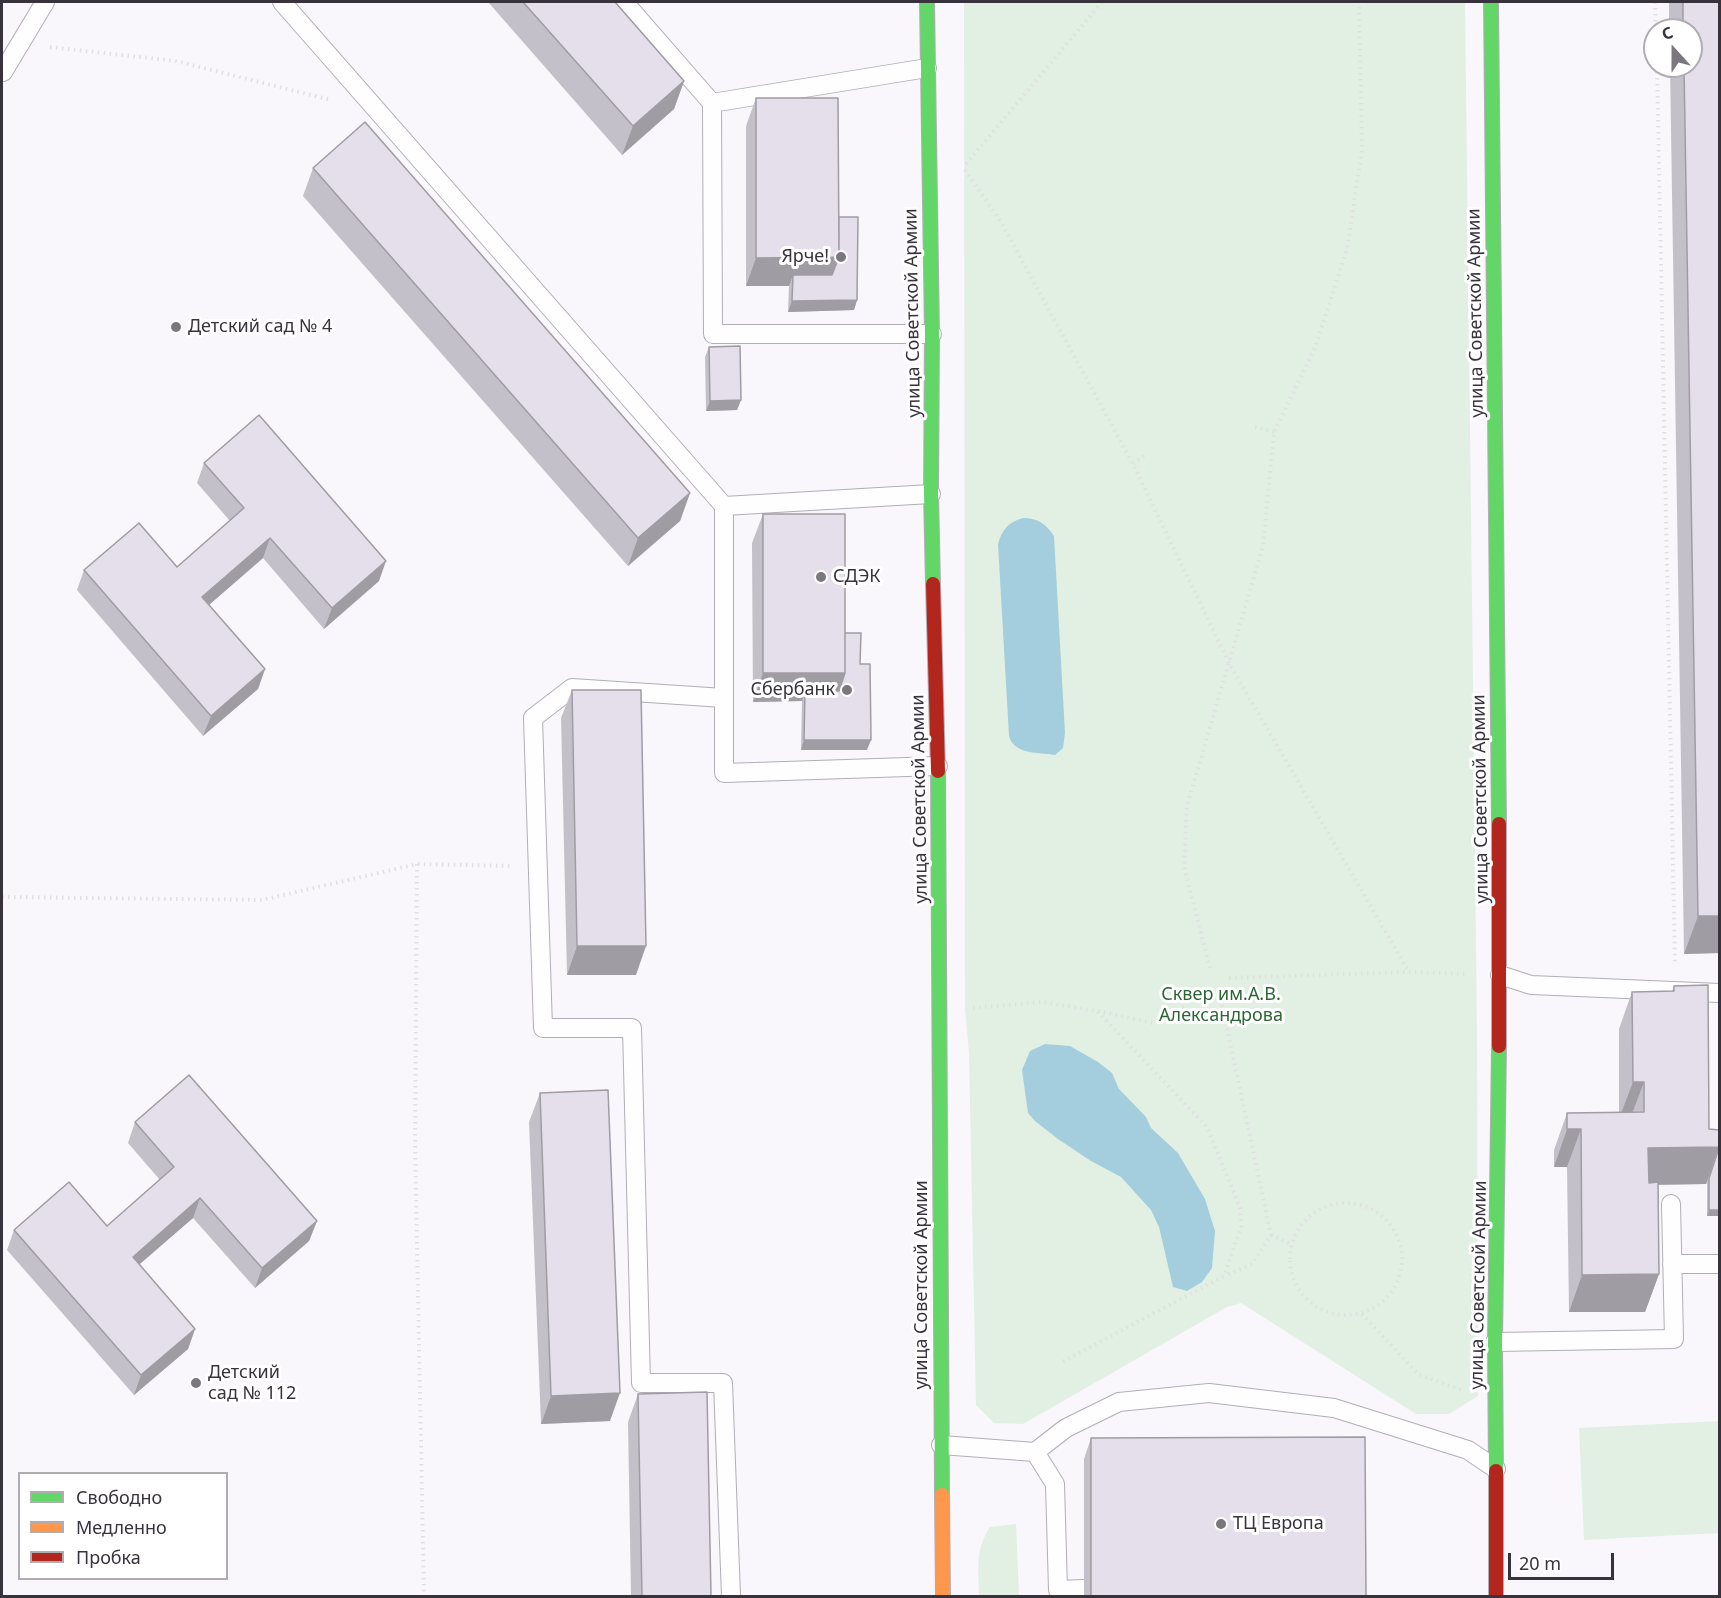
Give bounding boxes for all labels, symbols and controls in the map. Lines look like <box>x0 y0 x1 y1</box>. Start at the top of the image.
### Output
north arrow <box>1643 18 1703 78</box>
text: С <box>1658 21 1676 45</box>
street label: улица Советской Армии <box>900 208 926 418</box>
street label: улица Советской Армии <box>1463 208 1489 418</box>
place label: Ярче! <box>781 246 829 268</box>
marker: Ярче! <box>834 250 848 264</box>
place label: Детский сад № 4 <box>188 316 332 338</box>
marker: Детский сад № 4 <box>169 320 183 334</box>
place label: СДЭК <box>833 566 881 588</box>
marker: СДЭК <box>814 570 828 584</box>
place label: Сбербанк <box>751 679 835 701</box>
marker: Сбербанк <box>840 683 854 697</box>
street label: улица Советской Армии <box>907 694 933 904</box>
street label: улица Советской Армии <box>1468 694 1494 904</box>
park label: Сквер им.А.В. Александрова <box>1159 984 1283 1026</box>
street label: улица Советской Армии <box>911 1180 933 1390</box>
street label: улица Советской Армии <box>1466 1180 1492 1390</box>
place label: Детский сад № 112 <box>208 1362 296 1404</box>
marker: Детский сад № 112 <box>189 1376 203 1390</box>
legend <box>18 1472 228 1580</box>
text: Свободно <box>76 1485 162 1509</box>
place label: ТЦ Европа <box>1233 1513 1324 1535</box>
text: Медленно <box>76 1515 167 1539</box>
marker: ТЦ Европа <box>1214 1517 1228 1531</box>
scale bar <box>1511 1541 1618 1579</box>
text: Пробка <box>76 1545 141 1569</box>
text: 20 m <box>1519 1551 1561 1575</box>

